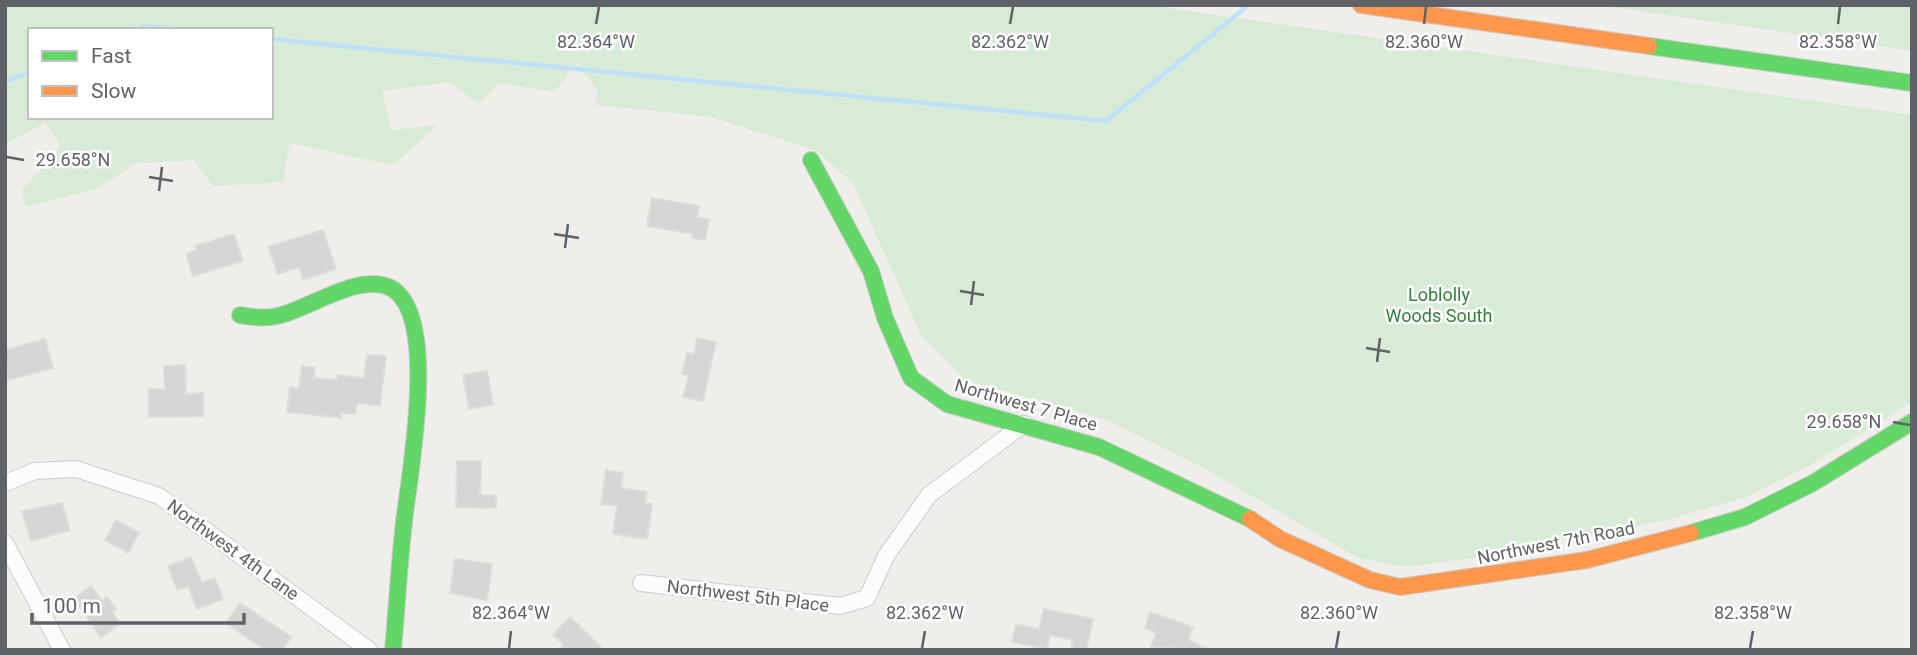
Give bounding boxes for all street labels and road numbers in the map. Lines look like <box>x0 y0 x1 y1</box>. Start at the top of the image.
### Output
street label: Northwest 7 Place <box>952 374 1100 435</box>
street label: Northwest 4th Lane <box>163 495 303 604</box>
street label: Northwest 7th Road <box>1475 517 1636 568</box>
street label: Northwest 5th Place <box>666 575 830 616</box>

